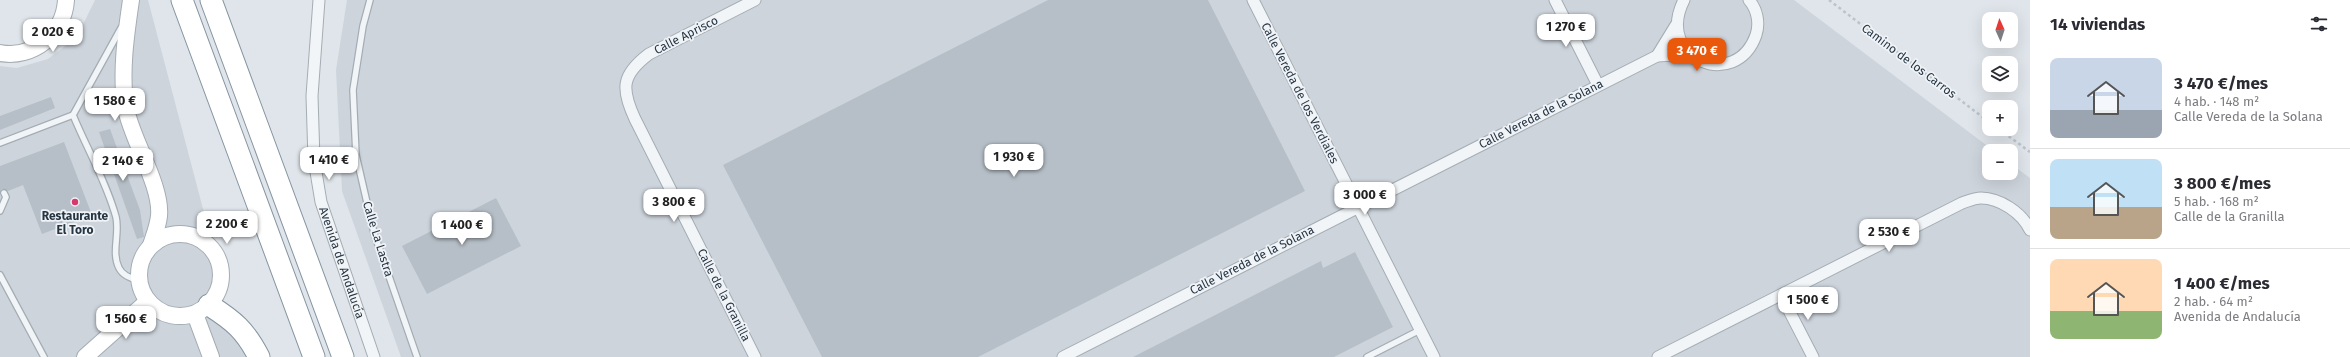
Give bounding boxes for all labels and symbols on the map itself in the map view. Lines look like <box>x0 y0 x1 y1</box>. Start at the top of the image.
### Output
north arrow <box>1982 12 2018 48</box>
street label: Calle Aprisco <box>652 13 720 57</box>
pin: 1 270 € <box>1529 14 1603 48</box>
pin: 2 020 € <box>16 19 90 53</box>
street label: Calle Vereda de los Verdiales <box>1258 20 1342 166</box>
street label: Camino de los Carros <box>1859 21 1959 101</box>
pin: 3 470 € <box>1660 38 1734 72</box>
street label: Calle Vereda de la Solana <box>1477 77 1605 151</box>
pin: 1 580 € <box>78 88 152 122</box>
pin: 1 930 € <box>977 144 1051 178</box>
pin: 1 410 € <box>292 147 366 181</box>
pin: 2 140 € <box>86 148 160 182</box>
pin: 3 000 € <box>1328 182 1402 216</box>
pin: 3 800 € <box>637 189 711 223</box>
marker: Restaurante El Toro <box>70 197 80 207</box>
street label: Calle La Lastra <box>360 200 396 278</box>
street label: Avenida de Andalucía <box>316 205 367 320</box>
place label: Restaurante El Toro <box>42 209 109 237</box>
pin: 2 200 € <box>190 211 264 245</box>
pin: 1 400 € <box>425 212 499 246</box>
pin: 2 530 € <box>1852 219 1926 253</box>
street label: Calle Vereda de la Solana <box>1188 223 1316 297</box>
street label: Calle de la Granilla <box>695 246 753 344</box>
pin: 1 500 € <box>1771 287 1845 321</box>
pin: 1 560 € <box>89 306 163 340</box>

